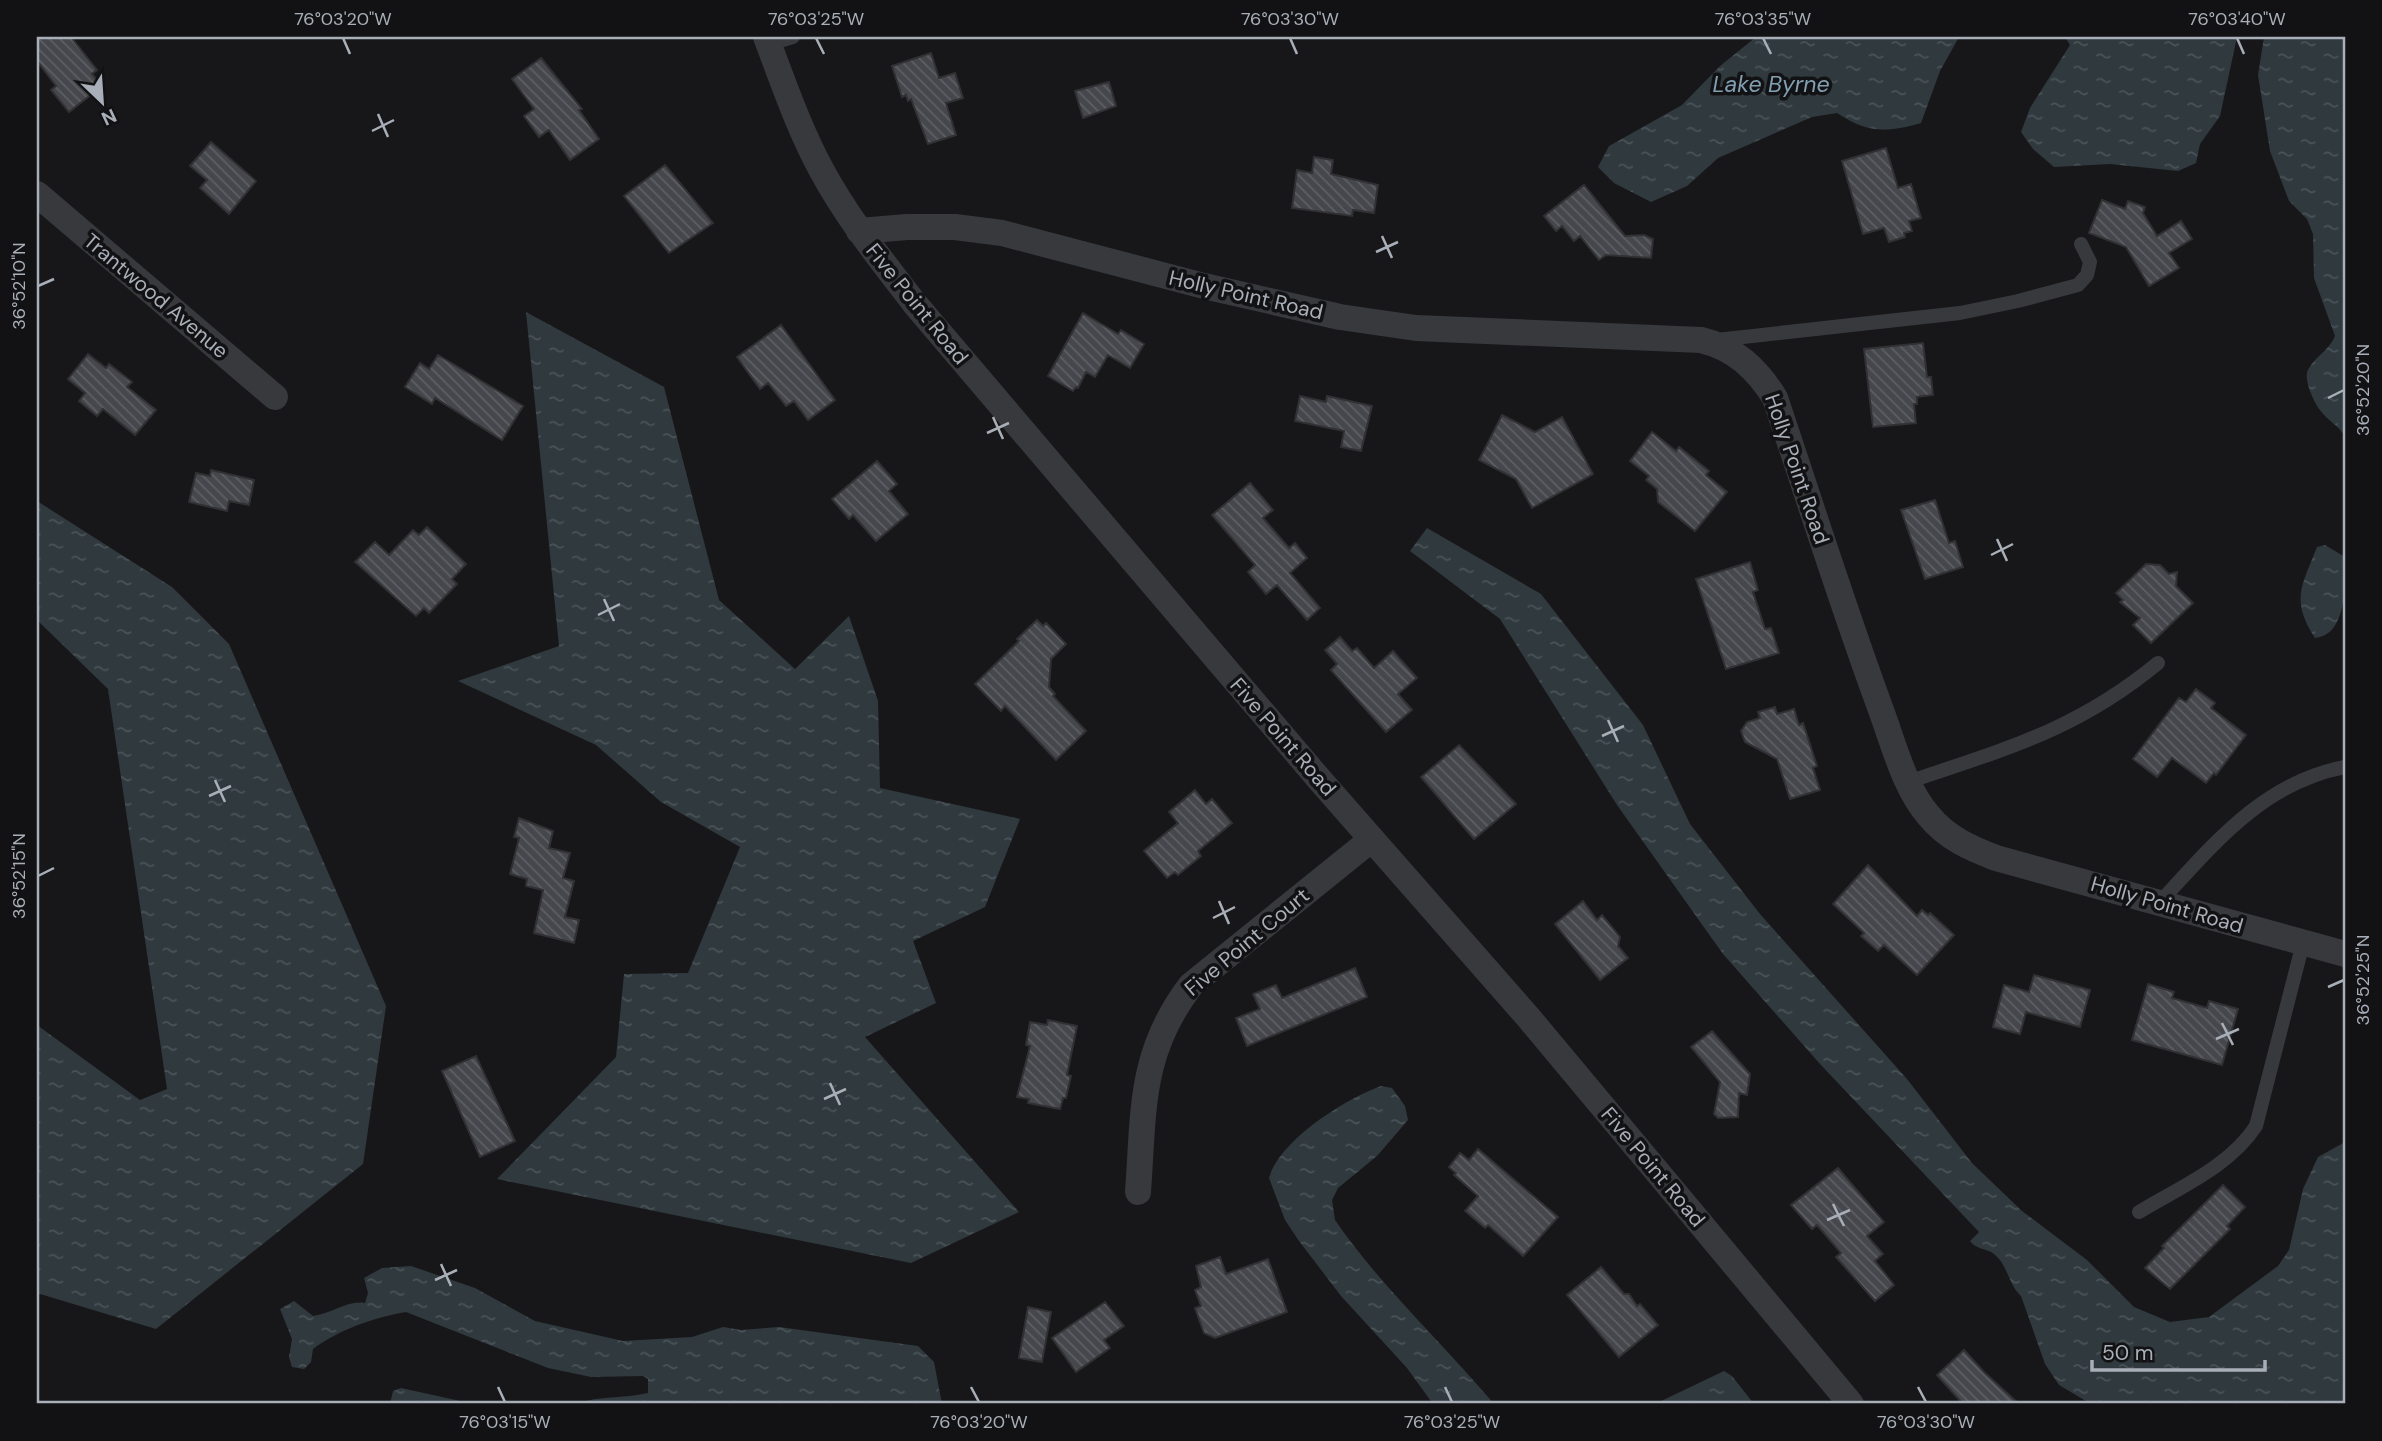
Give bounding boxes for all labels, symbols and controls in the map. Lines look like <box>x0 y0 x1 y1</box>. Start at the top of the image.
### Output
text: 76°03'20"W <box>294 7 392 31</box>
text: 76°03'25"W <box>768 7 864 31</box>
text: 76°03'30"W <box>1241 7 1339 31</box>
text: 76°03'35"W <box>1715 7 1811 31</box>
text: 76°03'40"W <box>2188 7 2286 31</box>
north arrow <box>66 66 136 136</box>
water label: Lake Byrne <box>1712 69 1830 99</box>
text: N <box>97 103 121 131</box>
street label: Trantwood Avenue <box>78 227 234 365</box>
street label: Five Point Road <box>860 238 974 370</box>
text: 36°52'10"N <box>7 242 31 330</box>
street label: Holly Point Road <box>1166 264 1326 326</box>
text: 36°52'20"N <box>2351 344 2375 436</box>
street label: Holly Point Road <box>1758 390 1836 548</box>
street label: Five Point Road <box>1224 672 1342 802</box>
text: 36°52'15"N <box>7 833 31 919</box>
street label: Holly Point Road <box>2088 870 2246 940</box>
street label: Five Point Court <box>1179 882 1315 1002</box>
text: 36°52'25"N <box>2351 935 2375 1025</box>
street label: Five Point Road <box>1595 1101 1711 1233</box>
scale bar <box>2092 1329 2265 1373</box>
text: 50 m <box>2102 1339 2153 1367</box>
text: 76°03'15"W <box>459 1410 551 1434</box>
text: 76°03'20"W <box>930 1410 1028 1434</box>
text: 76°03'25"W <box>1404 1410 1500 1434</box>
text: 76°03'30"W <box>1877 1410 1975 1434</box>

